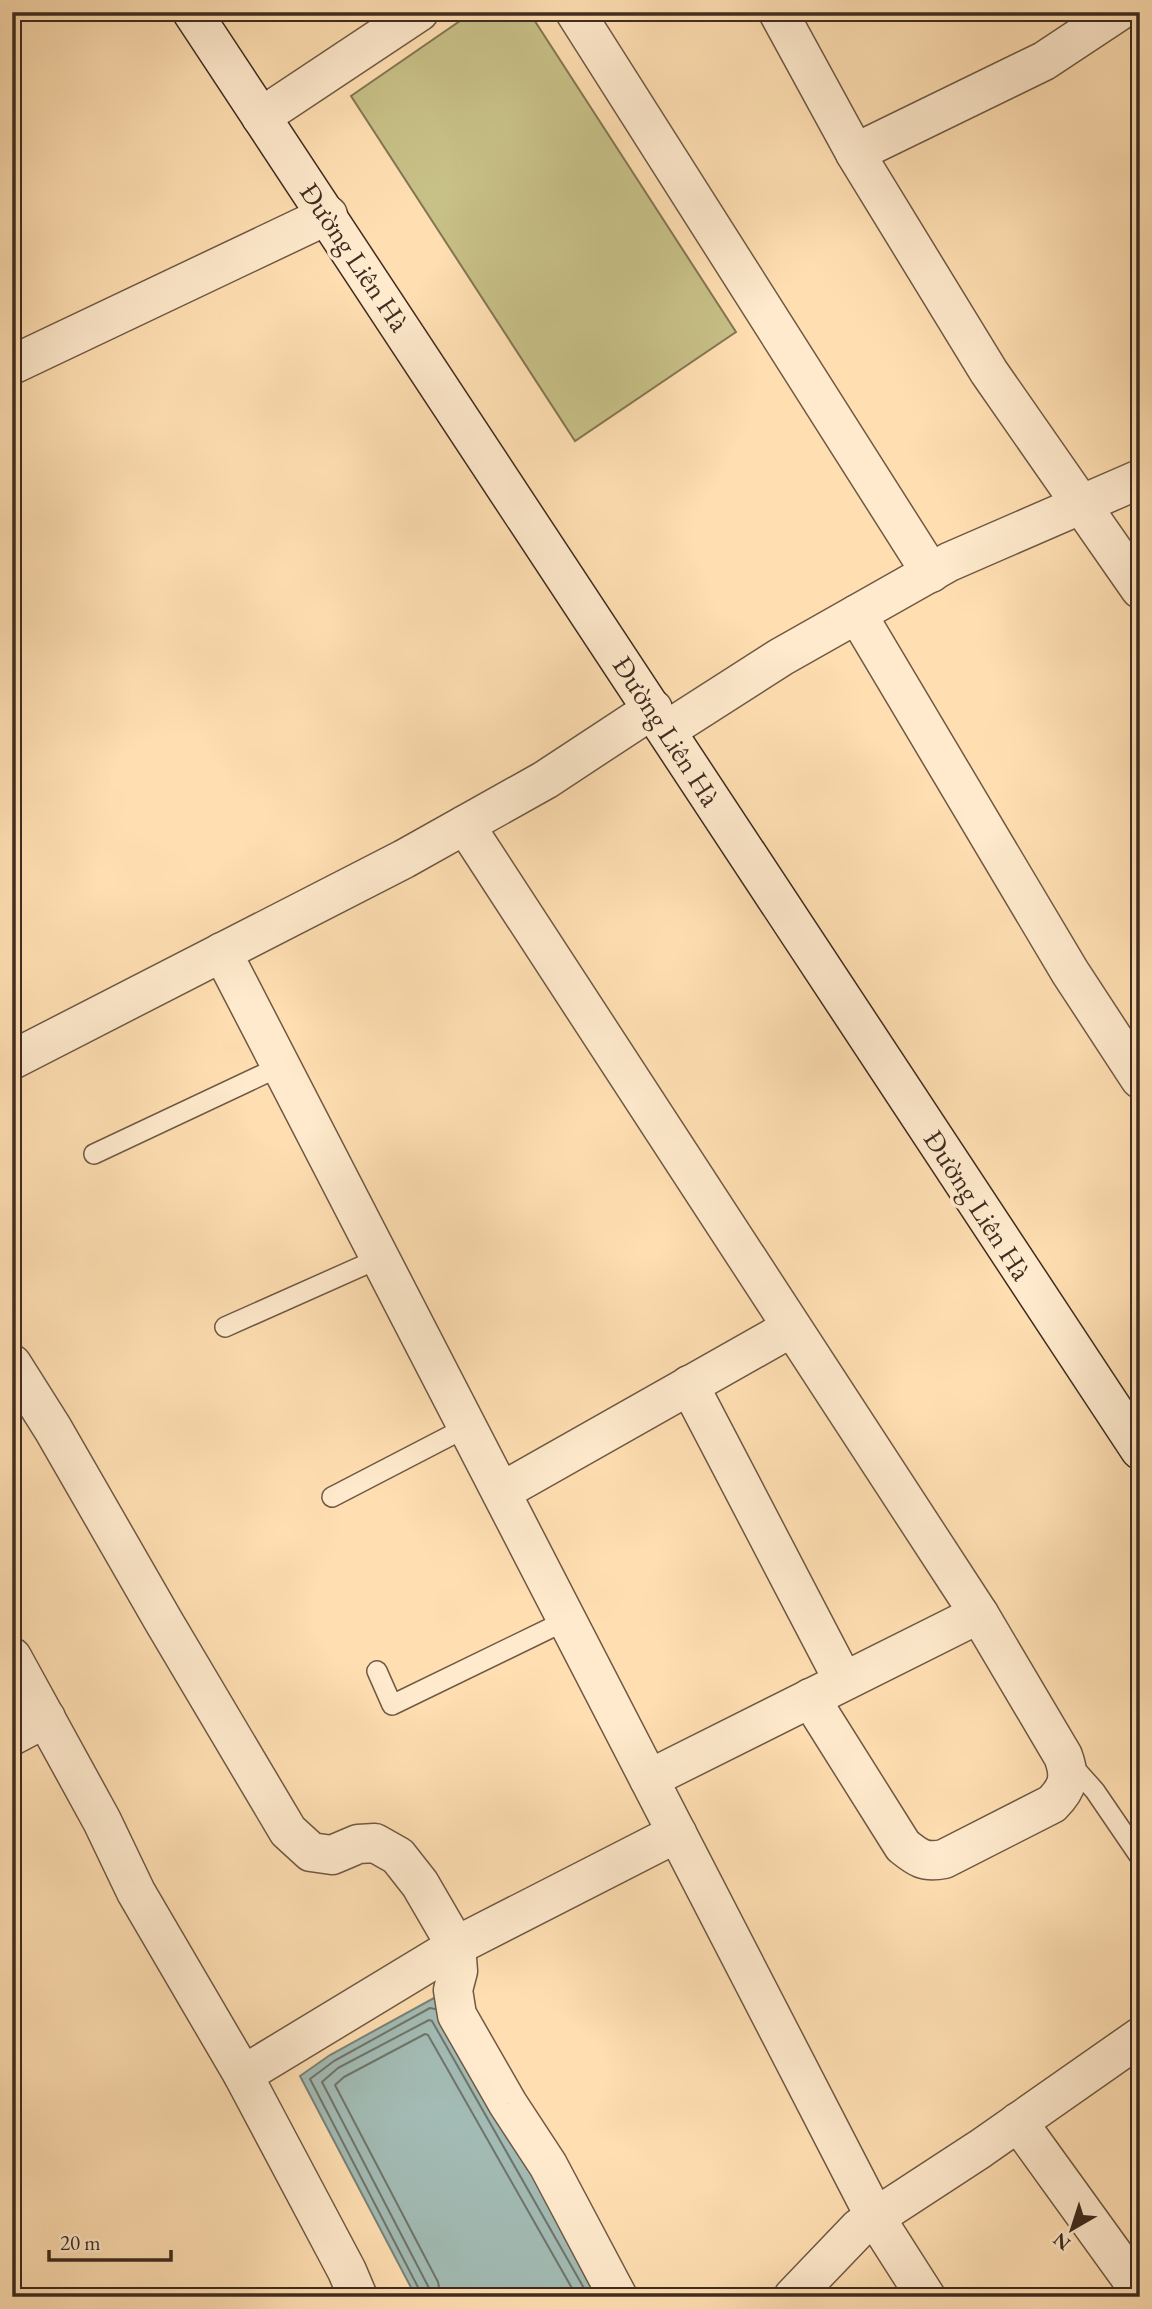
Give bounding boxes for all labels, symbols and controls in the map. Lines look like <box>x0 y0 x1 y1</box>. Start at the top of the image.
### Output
street label: Đường Liên Hà <box>292 176 418 339</box>
street label: Đường Liên Hà <box>605 649 729 814</box>
street label: Đường Liên Hà <box>916 1123 1040 1288</box>
north arrow <box>1036 2194 1106 2264</box>
scale bar <box>49 2218 172 2262</box>
text: N <box>1047 2227 1075 2256</box>
text: 20 m <box>60 2229 101 2256</box>

